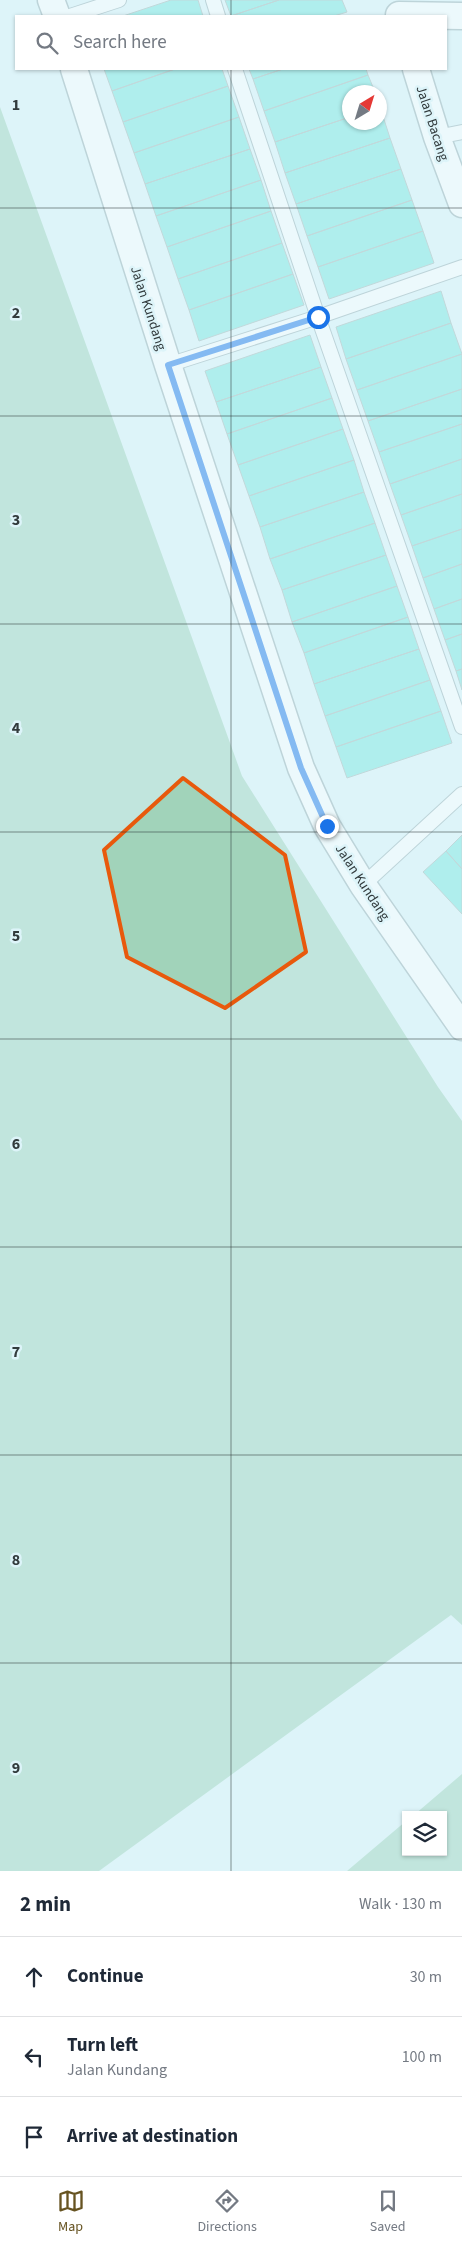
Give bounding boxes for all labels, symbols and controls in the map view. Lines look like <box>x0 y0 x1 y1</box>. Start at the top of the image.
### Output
search box <box>15 15 447 70</box>
icon: search <box>33 29 61 57</box>
text: Search here <box>73 29 167 56</box>
street label: Jalan Bacang <box>410 83 454 164</box>
north arrow <box>342 85 387 130</box>
text: 1 <box>12 94 20 116</box>
street label: Jalan Kundang <box>125 264 171 353</box>
text: 2 <box>12 302 20 324</box>
route start <box>307 306 330 329</box>
text: 3 <box>12 509 20 531</box>
text: 4 <box>12 717 21 739</box>
route end <box>316 815 339 838</box>
street label: Jalan Kundang <box>330 840 394 925</box>
text: 5 <box>12 925 20 947</box>
text: 6 <box>12 1133 20 1155</box>
text: 7 <box>12 1341 20 1363</box>
text: 8 <box>12 1549 20 1571</box>
text: 9 <box>12 1757 20 1779</box>
map controls <box>402 1811 447 1856</box>
button: layers <box>402 1811 447 1856</box>
text: 2 min <box>20 1889 71 1919</box>
text: Walk · 130 m <box>359 1893 442 1915</box>
icon: ahead <box>20 1963 48 1991</box>
text: Continue <box>67 1963 144 1990</box>
text: 30 m <box>410 1966 442 1988</box>
text: Turn left <box>67 2032 138 2059</box>
icon: left <box>20 2043 48 2071</box>
text: 100 m <box>402 2046 442 2068</box>
text: Jalan Kundang <box>67 2059 167 2081</box>
icon: arrive <box>20 2123 48 2151</box>
text: Arrive at destination <box>67 2123 238 2150</box>
tab: Map <box>57 2187 85 2237</box>
tab: Directions <box>198 2187 257 2237</box>
tab: Saved <box>370 2187 405 2237</box>

